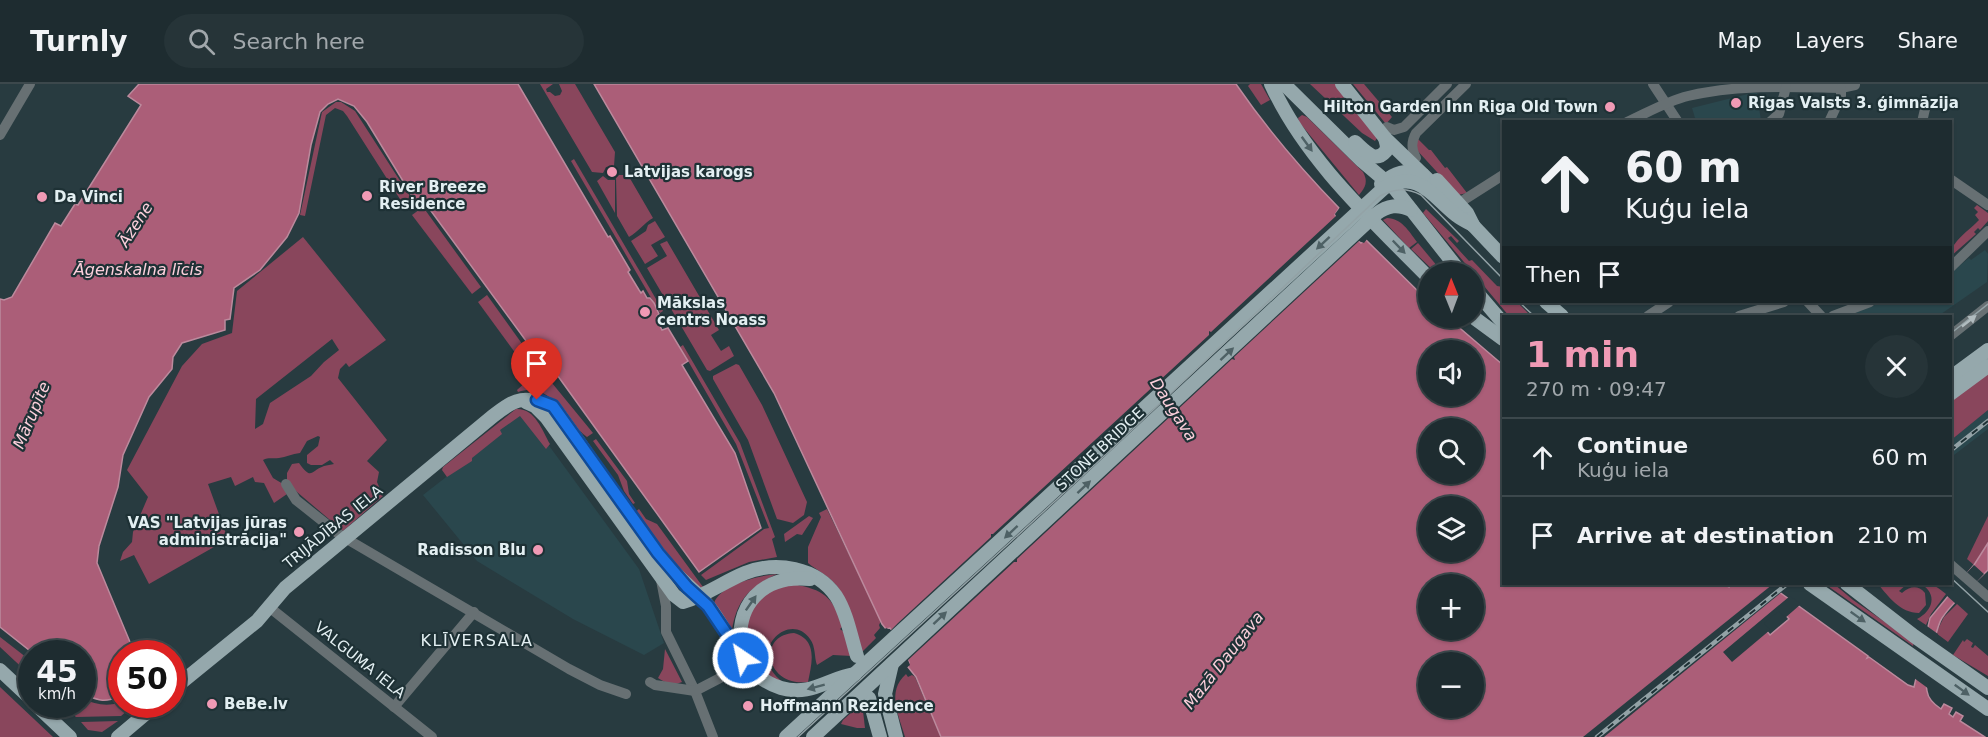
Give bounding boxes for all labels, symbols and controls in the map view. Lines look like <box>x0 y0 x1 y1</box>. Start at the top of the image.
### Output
search box <box>164 14 584 68</box>
text: Turnly <box>30 25 128 58</box>
icon: search <box>185 25 218 58</box>
text: Search here <box>233 29 365 54</box>
text: Map <box>1718 29 1762 53</box>
text: Layers <box>1795 29 1864 53</box>
text: Share <box>1897 29 1958 53</box>
place label: Rīgas Valsts 3. ģimnāzija <box>1748 94 1959 112</box>
marker: Rīgas Valsts 3. ģimnāzija <box>1729 96 1743 110</box>
place label: Hilton Garden Inn Riga Old Town <box>1323 98 1598 116</box>
marker: Hilton Garden Inn Riga Old Town <box>1603 100 1617 114</box>
one-way arrow <box>1301 135 1313 151</box>
text: 60 m <box>1625 143 1742 192</box>
icon: ahead <box>1526 144 1604 222</box>
place label: Latvijas karogs <box>624 163 753 181</box>
marker: Latvijas karogs <box>605 165 619 179</box>
place label: River Breeze Residence <box>379 178 486 213</box>
place label: Da Vinci <box>54 188 123 206</box>
marker: River Breeze Residence <box>360 189 374 203</box>
marker: Da Vinci <box>35 190 49 204</box>
text: Kuģu iela <box>1625 193 1749 224</box>
water label: Āzene <box>114 198 157 251</box>
one-way arrow <box>1317 235 1331 249</box>
one-way arrow <box>1392 240 1406 255</box>
icon: arrive <box>1593 258 1626 291</box>
water label: Āgenskalna līcis <box>73 260 202 279</box>
north arrow <box>1418 262 1484 328</box>
map controls <box>1418 262 1484 718</box>
text: Then <box>1526 262 1581 287</box>
place label: Mākslas centrs Noass <box>657 294 766 329</box>
marker: Mākslas centrs Noass <box>638 305 652 319</box>
one-way arrow <box>1961 315 1977 328</box>
text: 1 min <box>1526 334 1639 375</box>
button: close <box>1865 335 1928 398</box>
pin <box>511 338 562 400</box>
button: sound <box>1418 340 1484 406</box>
icon: arrive <box>520 347 553 380</box>
one-way arrow <box>1219 347 1234 361</box>
water label: Daugava <box>1146 374 1201 444</box>
text: 270 m · 09:47 <box>1526 377 1667 401</box>
water label: Mārupīte <box>9 379 54 452</box>
street label: STONE BRIDGE <box>1052 404 1148 494</box>
button: search <box>1418 418 1484 484</box>
text: Continue <box>1577 433 1688 458</box>
icon: ahead <box>1526 441 1559 474</box>
text: 60 m <box>1872 445 1928 470</box>
text: Kuģu iela <box>1577 458 1669 482</box>
one-way arrow <box>1076 480 1091 494</box>
street label: TRIJĀDĪBAS IELA <box>279 481 387 573</box>
button: layers <box>1418 496 1484 562</box>
place label: VAS "Latvijas jūras administrācija" <box>128 514 287 549</box>
icon: arrive <box>1526 519 1559 552</box>
text: Arrive at destination <box>1577 523 1834 548</box>
text: 210 m <box>1858 523 1928 548</box>
marker: VAS "Latvijas jūras administrācija" <box>292 525 306 539</box>
one-way arrow <box>1004 525 1019 538</box>
place label: Radisson Blu <box>417 541 526 559</box>
marker: Radisson Blu <box>531 543 545 557</box>
button: + <box>1418 574 1484 640</box>
one-way arrow <box>745 595 757 611</box>
water label: Mazā Daugava <box>1179 608 1267 713</box>
one-way arrow <box>1849 611 1865 623</box>
one-way arrow <box>933 612 947 626</box>
street label: VALGUMA IELA <box>311 618 410 702</box>
position arrow <box>711 626 775 690</box>
district label: KLĪVERSALA <box>421 631 533 650</box>
speed limit sign: 50 <box>108 640 186 718</box>
button: − <box>1418 652 1484 718</box>
text: 45 <box>36 654 78 689</box>
one-way arrow <box>806 683 825 693</box>
one-way arrow <box>1954 684 1970 696</box>
text: km/h <box>38 685 76 703</box>
place label: BeBe.lv <box>224 695 288 713</box>
marker: BeBe.lv <box>205 697 219 711</box>
place label: Hoffmann Rezidence <box>760 697 934 715</box>
marker: Hoffmann Rezidence <box>741 699 755 713</box>

